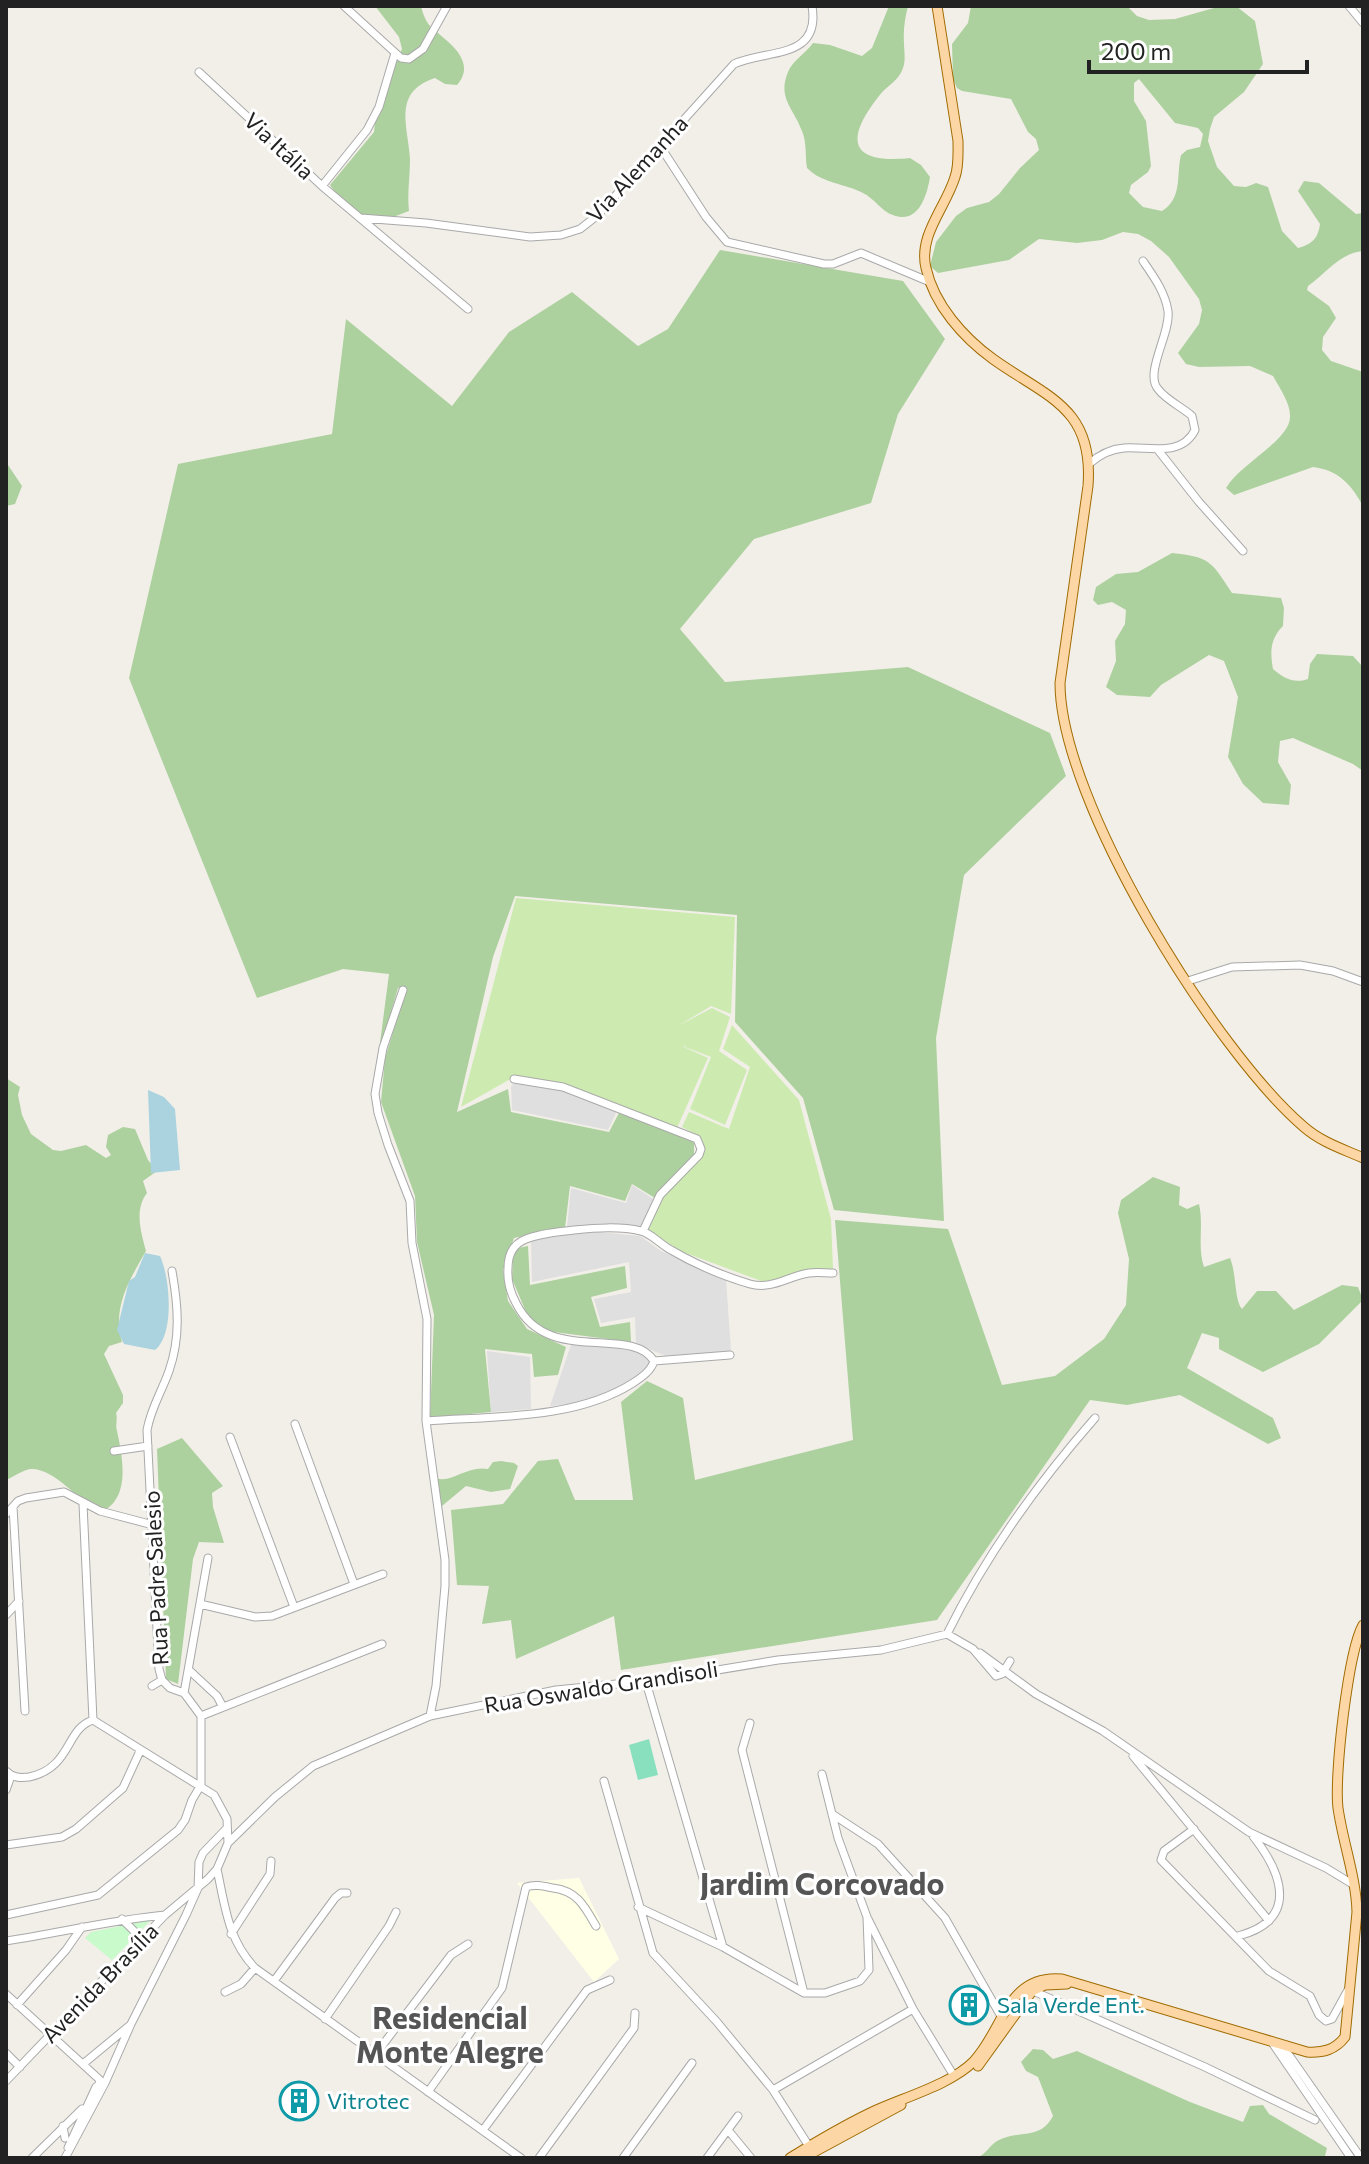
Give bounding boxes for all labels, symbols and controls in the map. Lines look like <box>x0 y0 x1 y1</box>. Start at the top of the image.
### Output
scale bar <box>1089 24 1307 74</box>
text: 200 m <box>1101 36 1171 65</box>
street label: Via Itália <box>239 106 320 185</box>
street label: Via Alemanha <box>580 110 693 228</box>
street label: Rua Padre Salesio <box>137 1490 174 1666</box>
street label: Rua Oswaldo Grandisoli <box>482 1655 720 1718</box>
district label: Jardim Corcovado <box>700 1864 944 1901</box>
street label: Avenida Brasília <box>36 1917 164 2048</box>
building icon: Sala Verde Ent. <box>948 1984 990 2026</box>
place label: Sala Verde Ent. <box>997 1991 1145 2018</box>
district label: Residencial Monte Alegre <box>356 1998 544 2069</box>
building icon: Vitrotec <box>278 2080 320 2122</box>
place label: Vitrotec <box>327 2087 410 2114</box>

